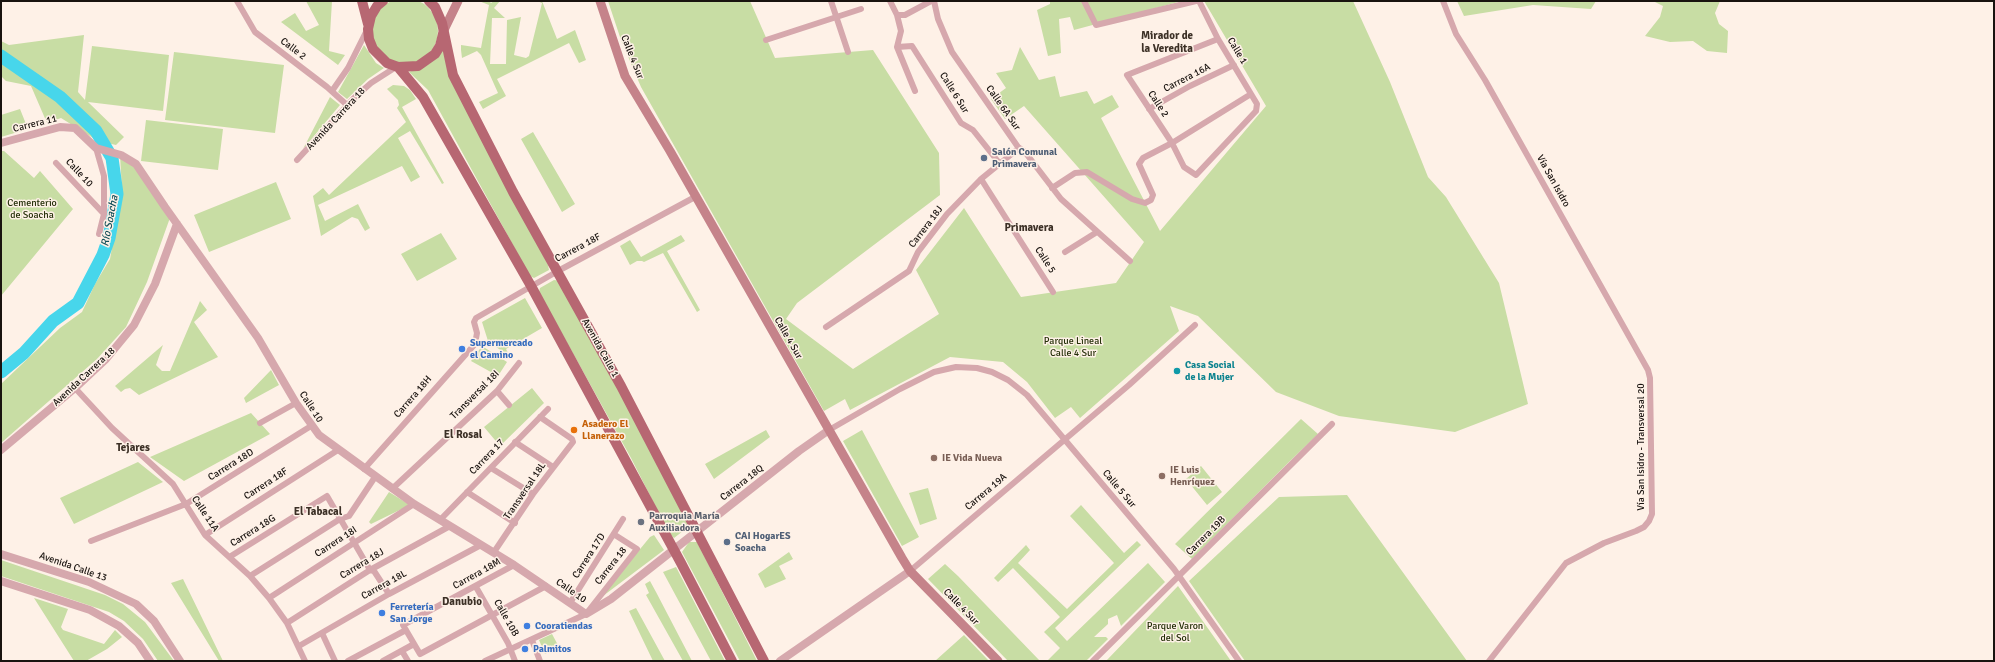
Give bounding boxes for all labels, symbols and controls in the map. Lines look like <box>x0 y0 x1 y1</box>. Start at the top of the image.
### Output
district label: Mirador de la Veredita <box>1141 29 1193 55</box>
street label: Calle 4 Sur <box>618 33 646 81</box>
street label: Calle 2 <box>278 35 308 63</box>
street label: Calle 1 <box>1224 35 1250 67</box>
street label: Carrera 16A <box>1162 61 1212 95</box>
street label: Calle 6 Sur <box>937 70 971 116</box>
street label: Calle 6A Sur <box>983 83 1023 133</box>
street label: Avenida Carrera 18 <box>304 85 368 153</box>
street label: Calle 2 <box>1145 88 1171 120</box>
street label: Carrera 11 <box>12 113 58 135</box>
place label: Salón Comunal Primavera <box>992 146 1057 170</box>
marker: Salón Comunal Primavera <box>979 153 989 163</box>
street label: Vía San Isidro <box>1534 153 1572 209</box>
street label: Calle 10 <box>63 156 95 190</box>
water label: Río Soacha <box>99 194 121 248</box>
park label: Cementerio de Soacha <box>7 197 57 220</box>
street label: Carrera 18J <box>906 204 946 250</box>
district label: Primavera <box>1004 221 1054 235</box>
street label: Carrera 18F <box>553 231 603 265</box>
street label: Calle 5 <box>1032 244 1058 276</box>
street label: Calle 4 Sur <box>771 315 805 361</box>
street label: Avenida Calle 1 <box>579 316 621 380</box>
park label: Parque Lineal Calle 4 Sur <box>1044 335 1102 358</box>
place label: Supermercado el Camino <box>470 337 533 360</box>
marker: Supermercado el Camino <box>457 344 467 354</box>
street label: Avenida Carrera 18 <box>50 345 118 409</box>
place label: Casa Social de la Mujer <box>1185 359 1235 382</box>
marker: Casa Social de la Mujer <box>1172 366 1182 376</box>
street label: Transversal 18I <box>448 368 502 422</box>
street label: Carrera 18H <box>392 374 434 420</box>
street label: Vía San Isidro - Transversal 20 <box>1635 383 1647 511</box>
street label: Calle 10 <box>297 389 325 425</box>
place label: Asadero El Llanerazo <box>582 418 628 442</box>
marker: Asadero El Llanerazo <box>569 425 579 435</box>
district label: El Rosal <box>444 428 482 442</box>
street label: Carrera 17 <box>467 437 507 477</box>
district label: Tejares <box>116 441 150 455</box>
street label: Carrera 18D <box>206 446 256 484</box>
place label: IE Vida Nueva <box>942 452 1002 464</box>
marker: IE Vida Nueva <box>929 453 939 463</box>
street label: Transversal 18L <box>501 460 549 522</box>
street label: Carrera 18Q <box>718 462 766 504</box>
place label: IE Luis Henríquez <box>1170 464 1215 488</box>
street label: Carrera 18F <box>242 465 290 503</box>
street label: Calle 5 Sur <box>1100 467 1138 511</box>
street label: Carrera 19A <box>963 471 1009 513</box>
marker: IE Luis Henríquez <box>1157 471 1167 481</box>
street label: Calle 11A <box>189 494 221 534</box>
district label: El Tabacal <box>294 505 342 519</box>
place label: Parroquia María Auxiliadora <box>649 510 720 534</box>
street label: Carrera 18G <box>228 512 278 550</box>
street label: Carrera 19B <box>1184 514 1228 558</box>
marker: Parroquia María Auxiliadora <box>636 517 646 527</box>
street label: Carrera 18I <box>313 524 359 560</box>
place label: CAI HogarES Soacha <box>735 530 791 554</box>
street label: Carrera 17D <box>570 531 608 581</box>
marker: CAI HogarES Soacha <box>722 537 732 547</box>
street label: Carrera 18 <box>592 545 630 587</box>
street label: Carrera 18J <box>338 546 386 582</box>
street label: Avenida Calle 13 <box>38 550 108 584</box>
street label: Carrera 18M <box>451 556 503 592</box>
street label: Carrera 18L <box>359 568 409 602</box>
street label: Calle 10 <box>553 576 589 606</box>
street label: Calle 4 Sur <box>941 586 981 628</box>
district label: Danubio <box>442 595 482 609</box>
street label: Calle 10B <box>491 597 521 639</box>
place label: Ferretería San Jorge <box>390 601 434 624</box>
marker: Ferretería San Jorge <box>377 608 387 618</box>
place label: Cooratiendas <box>535 620 593 632</box>
park label: Parque Varon del Sol <box>1147 620 1203 644</box>
marker: Cooratiendas <box>522 621 532 631</box>
place label: Palmitos <box>533 643 571 655</box>
marker: Palmitos <box>520 644 530 654</box>

